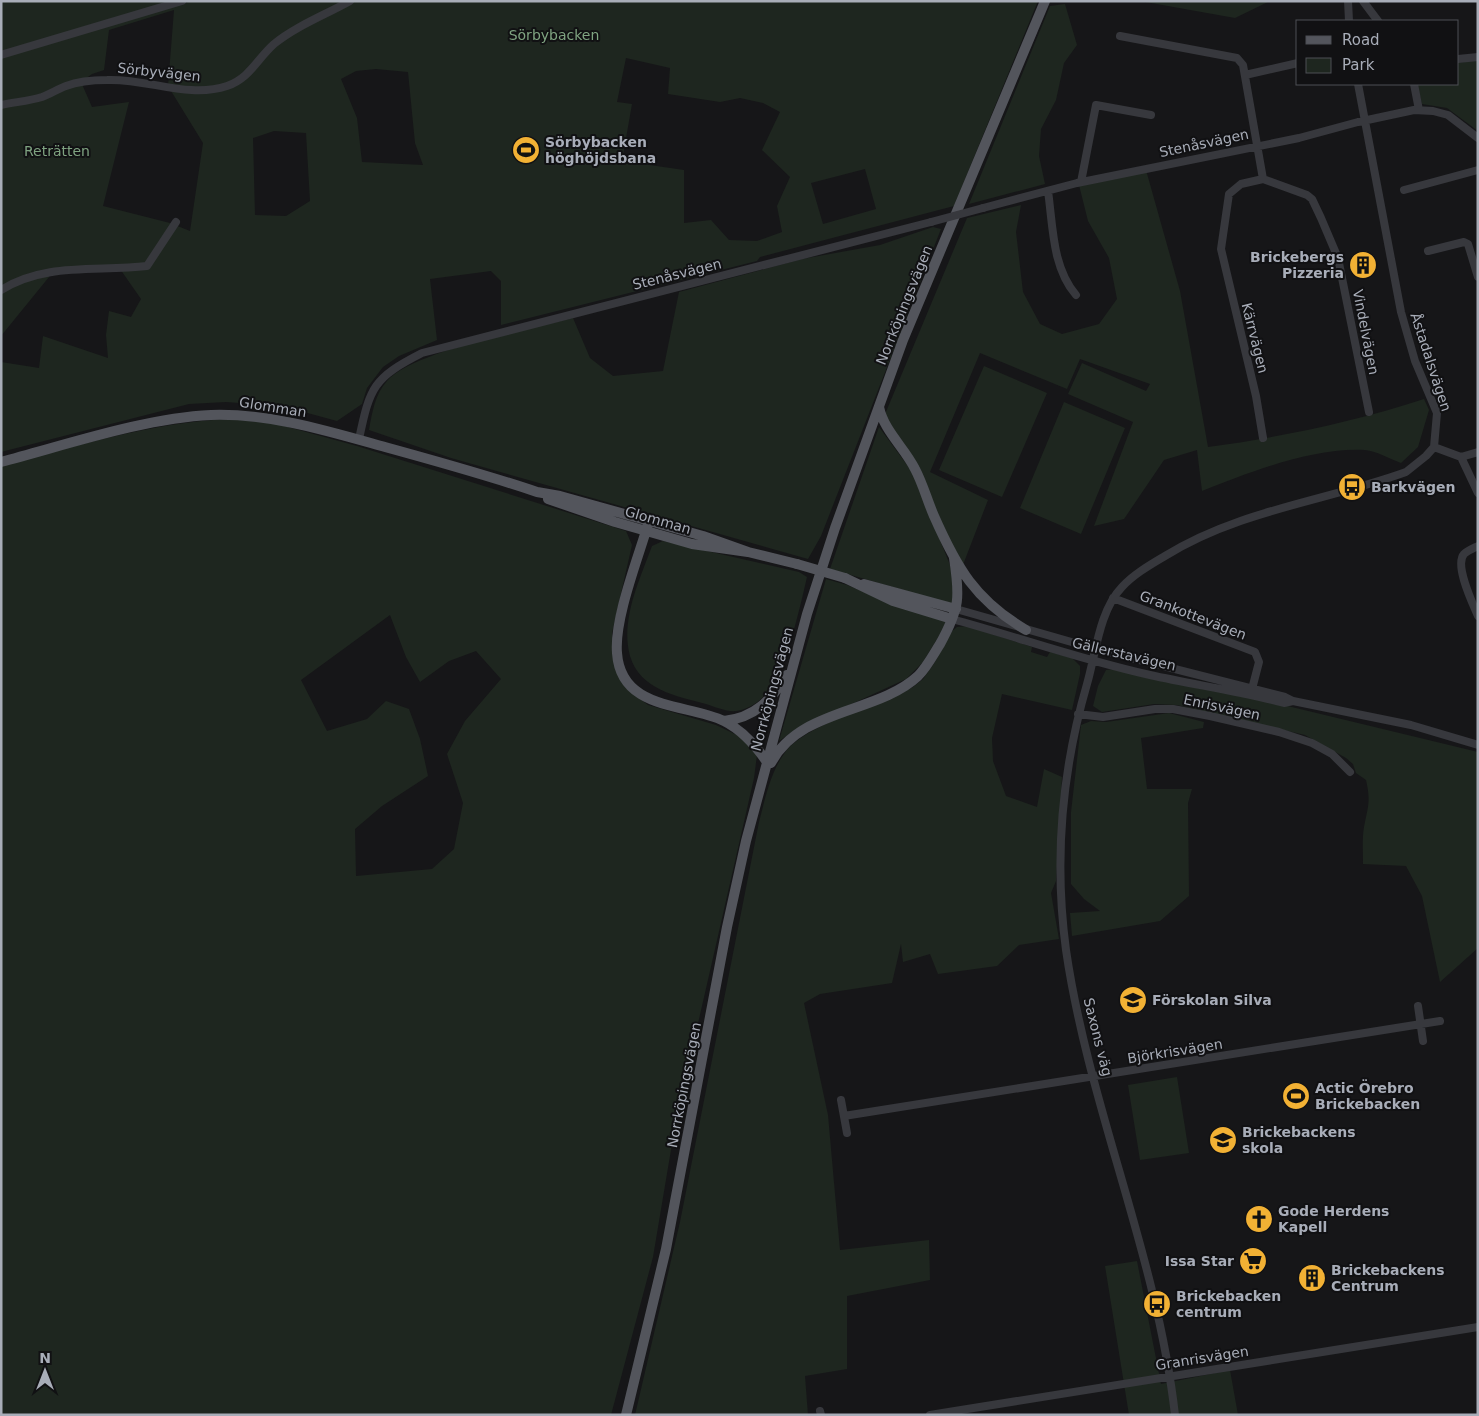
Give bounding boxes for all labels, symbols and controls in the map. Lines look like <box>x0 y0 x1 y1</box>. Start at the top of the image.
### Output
legend <box>1296 20 1459 85</box>
park label: Sörbybacken <box>509 27 599 43</box>
text: Road <box>1342 31 1380 49</box>
text: Park <box>1342 56 1375 74</box>
street label: Sörbyvägen <box>117 60 201 84</box>
street label: Stenåsvägen <box>1158 126 1250 160</box>
place label: Sörbybacken höghöjdsbana <box>545 134 656 166</box>
sports icon: Sörbybacken höghöjdsbana <box>511 135 541 165</box>
park label: Reträtten <box>24 143 90 159</box>
street label: Norrköpingsvägen <box>873 243 935 367</box>
place label: Brickebergs Pizzeria <box>1250 249 1344 281</box>
building icon: Brickebergs Pizzeria <box>1348 250 1378 280</box>
street label: Stenåsvägen <box>631 255 723 293</box>
street label: Vindelvägen <box>1350 288 1382 376</box>
street label: Kärrvägen <box>1239 301 1271 375</box>
street label: Åstadalsvägen <box>1408 311 1454 413</box>
street label: Glomman <box>238 394 308 420</box>
bus stop icon: Barkvägen <box>1337 472 1367 502</box>
place label: Barkvägen <box>1371 479 1455 495</box>
street label: Glomman <box>623 503 693 537</box>
street label: Grankottevägen <box>1137 587 1249 643</box>
street label: Norrköpingsvägen <box>748 625 796 753</box>
street label: Gällerstavägen <box>1070 634 1178 674</box>
street label: Enrisvägen <box>1182 691 1262 723</box>
school or university icon: Förskolan Silva <box>1118 985 1148 1015</box>
place label: Förskolan Silva <box>1152 992 1272 1008</box>
street label: Saxons väg <box>1081 996 1115 1078</box>
street label: Norrköpingsvägen <box>664 1021 704 1149</box>
street label: Björkrisvägen <box>1126 1036 1224 1066</box>
place label: Actic Örebro Brickebacken <box>1315 1079 1420 1112</box>
sports icon: Actic Örebro Brickebacken <box>1281 1081 1311 1111</box>
place label: Brickebackens skola <box>1242 1124 1356 1156</box>
school or university icon: Brickebackens skola <box>1208 1125 1238 1155</box>
place label: Gode Herdens Kapell <box>1278 1203 1389 1235</box>
church icon: Gode Herdens Kapell <box>1244 1204 1274 1234</box>
supermarket icon: Issa Star <box>1238 1246 1268 1276</box>
place label: Issa Star <box>1165 1253 1234 1269</box>
place label: Brickebackens Centrum <box>1331 1262 1445 1294</box>
building icon: Brickebackens Centrum <box>1297 1263 1327 1293</box>
place label: Brickebacken centrum <box>1176 1288 1281 1320</box>
bus stop icon: Brickebacken centrum <box>1142 1289 1172 1319</box>
street label: Granrisvägen <box>1154 1343 1250 1373</box>
north arrow <box>20 1346 70 1396</box>
text: N <box>39 1350 51 1366</box>

